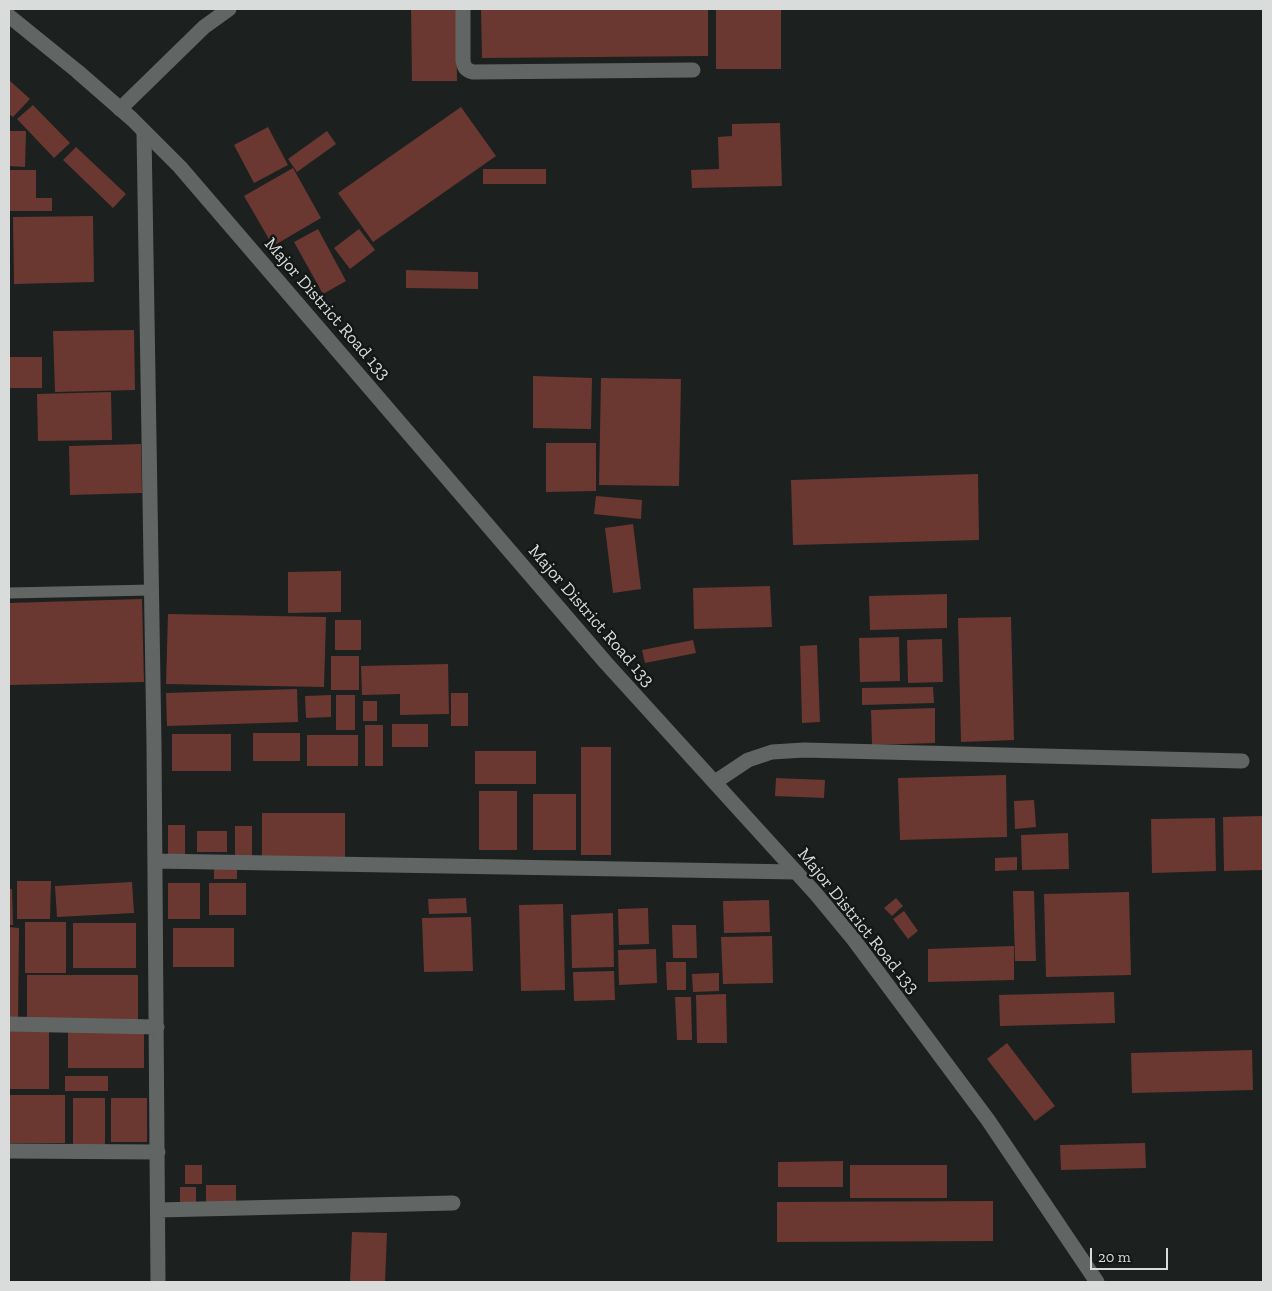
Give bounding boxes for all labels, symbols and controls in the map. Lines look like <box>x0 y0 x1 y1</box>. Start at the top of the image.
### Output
street label: Major District Road 133 <box>259 234 395 384</box>
street label: Major District Road 133 <box>523 541 659 691</box>
street label: Major District Road 133 <box>793 844 923 998</box>
scale bar <box>1092 1238 1170 1270</box>
text: 20 m <box>1098 1248 1131 1266</box>

